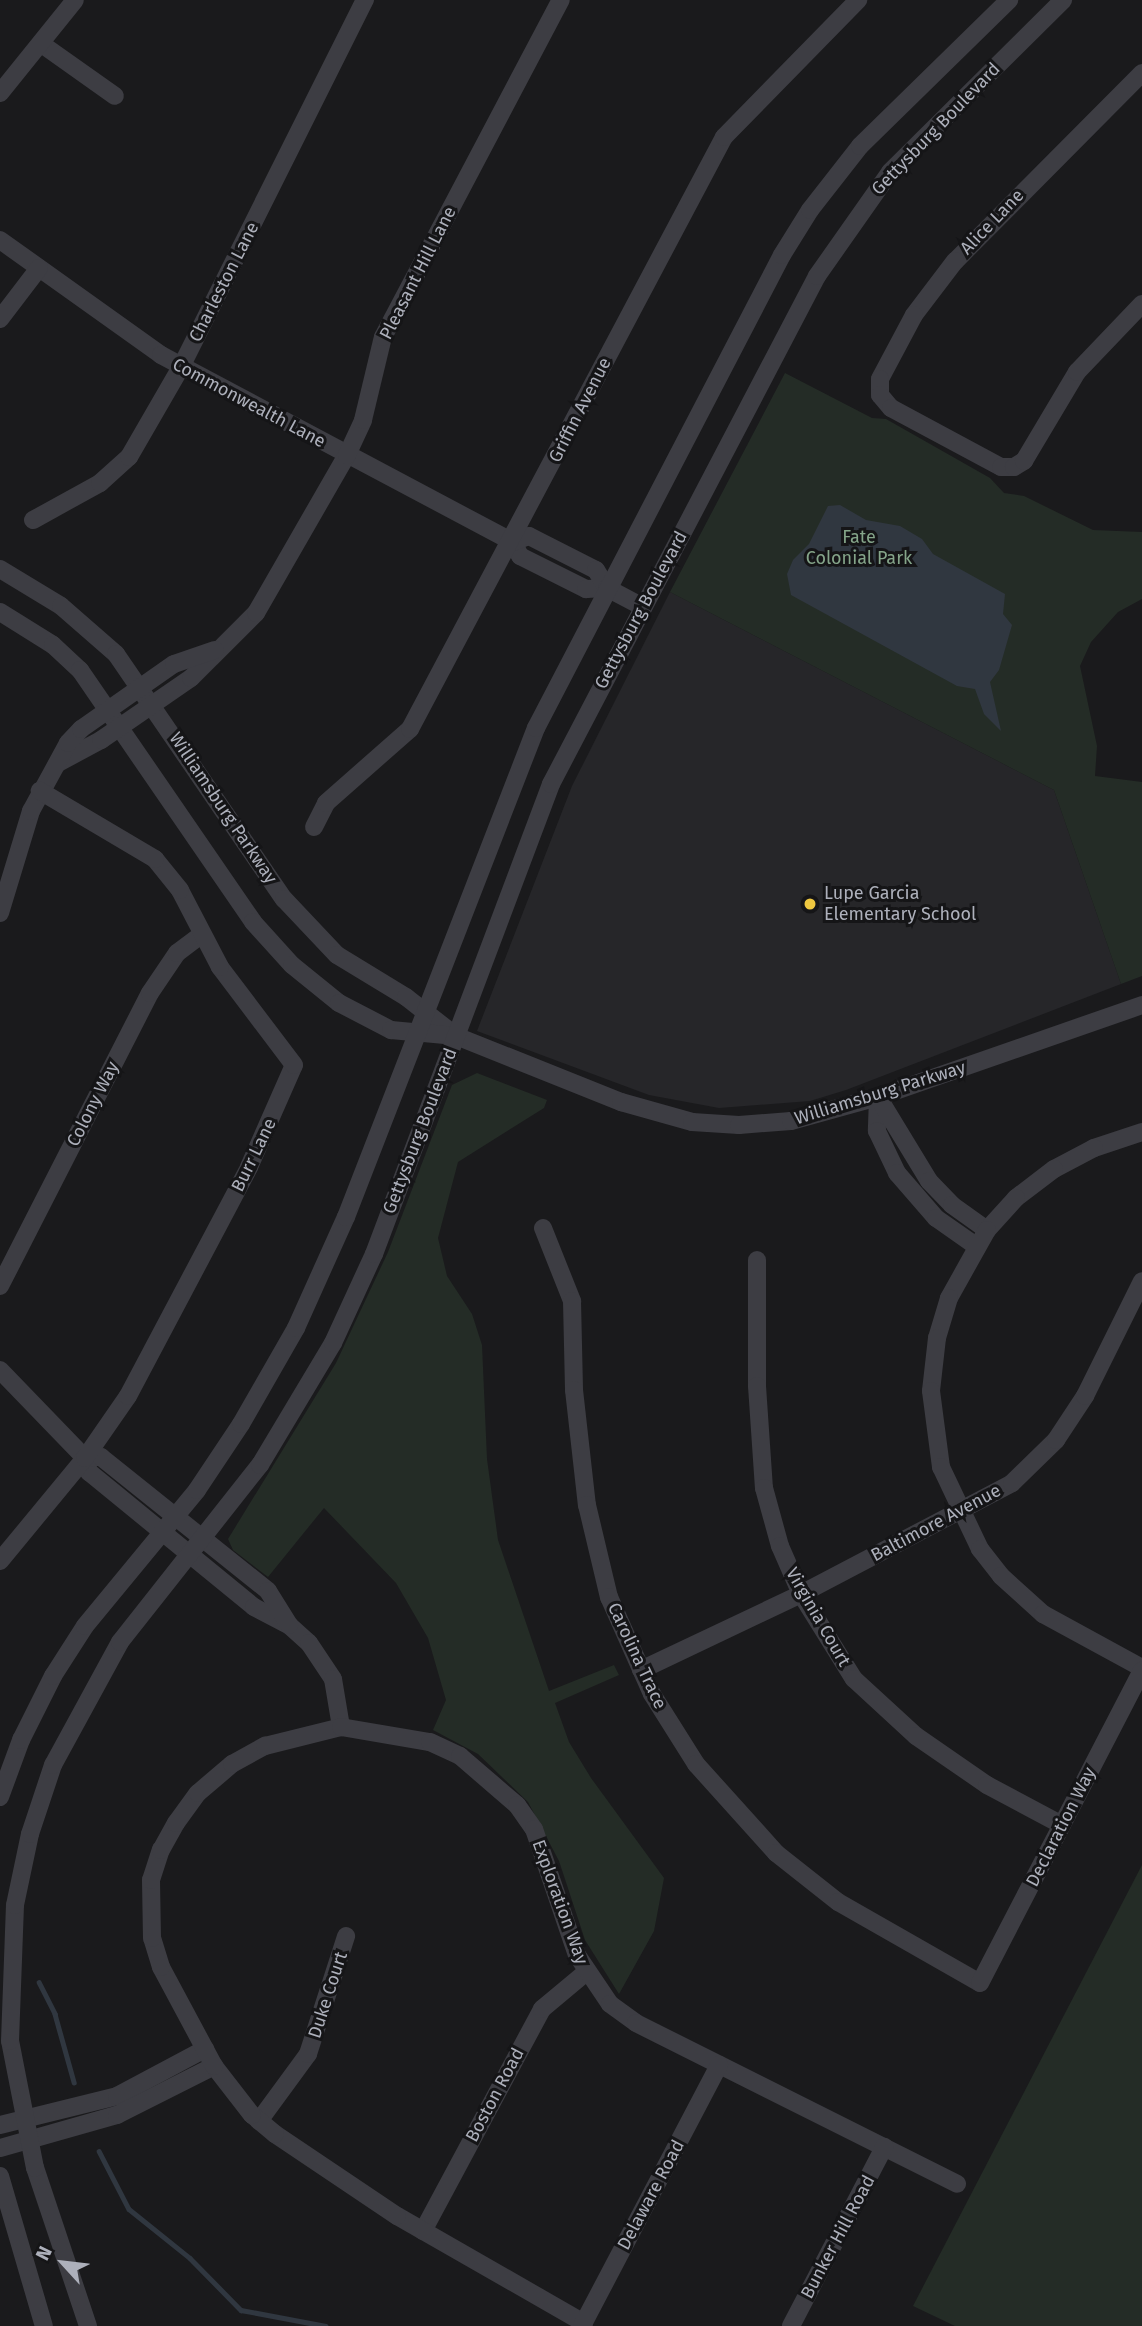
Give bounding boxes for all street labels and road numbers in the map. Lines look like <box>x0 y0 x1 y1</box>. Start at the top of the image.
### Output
street label: Gettysburg Boulevard <box>867 58 1005 200</box>
street label: Alice Lane <box>956 185 1028 259</box>
street label: Pleasant Hill Lane <box>375 203 461 343</box>
street label: Charleston Lane <box>185 218 263 346</box>
street label: Commonwealth Lane <box>169 353 329 453</box>
street label: Griffin Avenue <box>544 354 616 466</box>
street label: Gettysburg Boulevard <box>590 527 692 693</box>
street label: Williamsburg Parkway <box>164 728 282 888</box>
street label: Gettysburg Boulevard <box>378 1045 462 1217</box>
street label: Williamsburg Parkway <box>792 1057 968 1129</box>
street label: Colony Way <box>62 1058 124 1150</box>
street label: Burr Lane <box>227 1115 281 1195</box>
street label: Baltimore Avenue <box>867 1480 1005 1566</box>
street label: Virginia Court <box>781 1564 855 1670</box>
street label: Carolina Trace <box>603 1599 671 1713</box>
street label: Declaration Way <box>1022 1764 1100 1890</box>
street label: Exploration Way <box>527 1837 593 1967</box>
street label: Duke Court <box>304 1949 352 2041</box>
street label: Boston Road <box>461 2044 529 2146</box>
street label: Delaware Road <box>613 2136 689 2254</box>
street label: Bunker Hill Road <box>796 2172 880 2302</box>

